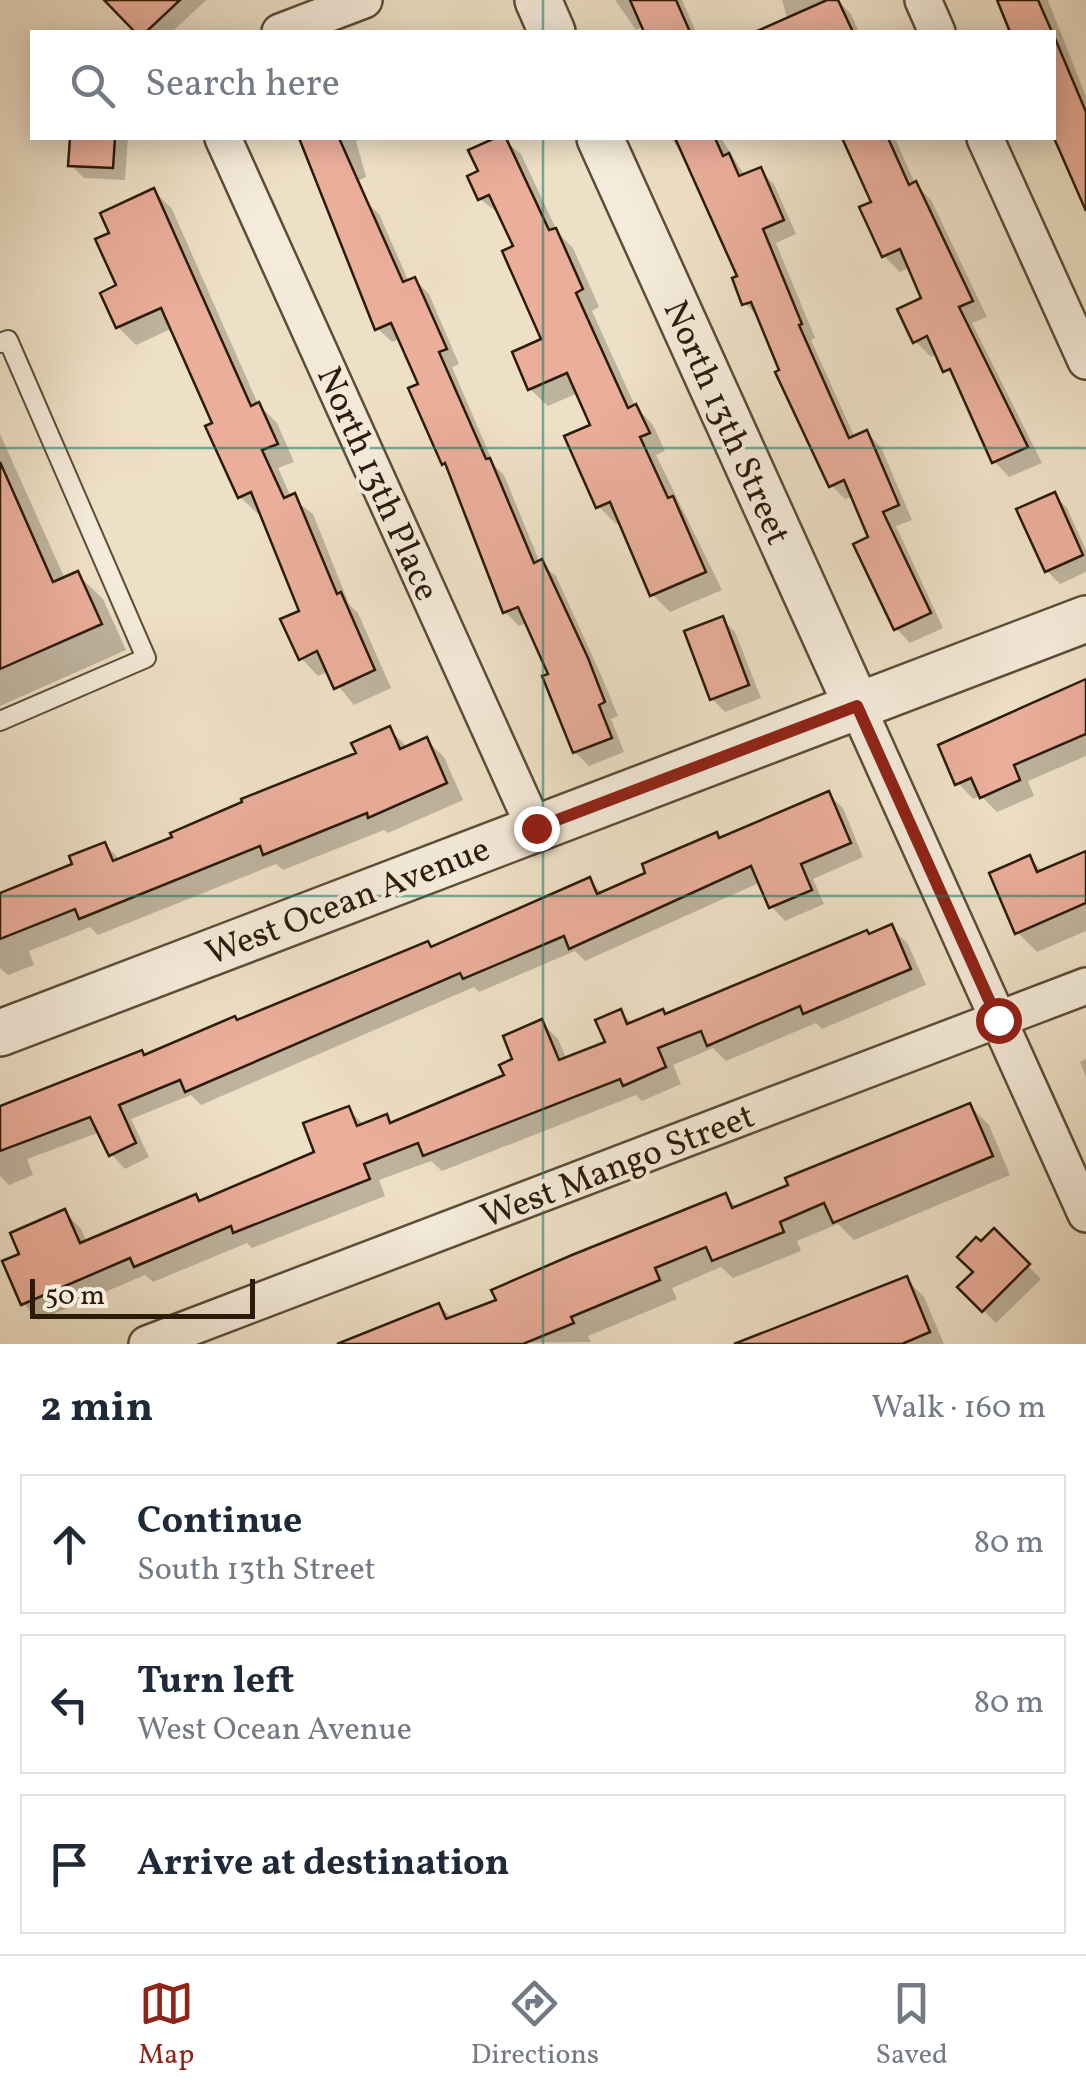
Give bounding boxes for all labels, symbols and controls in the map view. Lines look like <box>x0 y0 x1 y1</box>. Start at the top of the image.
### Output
search box <box>30 30 1056 140</box>
icon: search <box>65 58 120 113</box>
text: Search here <box>145 59 340 112</box>
street label: North 13th Street <box>650 293 801 553</box>
street label: North 13th Place <box>303 360 449 609</box>
route end <box>514 806 560 852</box>
street label: West Ocean Avenue <box>199 826 497 979</box>
route start <box>976 998 1022 1044</box>
street label: West Mango Street <box>474 1094 762 1242</box>
scale bar <box>30 1274 255 1318</box>
text: 50 m <box>45 1277 105 1316</box>
text: 2 min <box>40 1380 153 1439</box>
text: Walk · 160 m <box>872 1387 1046 1431</box>
text: Continue <box>137 1496 302 1549</box>
icon: ahead <box>42 1517 97 1572</box>
text: 80 m <box>974 1522 1044 1566</box>
text: South 13th Street <box>137 1549 376 1593</box>
text: Turn left <box>137 1656 294 1709</box>
icon: left <box>42 1677 97 1732</box>
text: 80 m <box>974 1682 1044 1726</box>
text: West Ocean Avenue <box>137 1709 412 1753</box>
icon: arrive <box>42 1837 97 1892</box>
text: Arrive at destination <box>137 1838 510 1891</box>
tab: Map <box>138 1976 194 2075</box>
tab: Directions <box>471 1976 599 2075</box>
tab: Saved <box>876 1976 948 2075</box>

